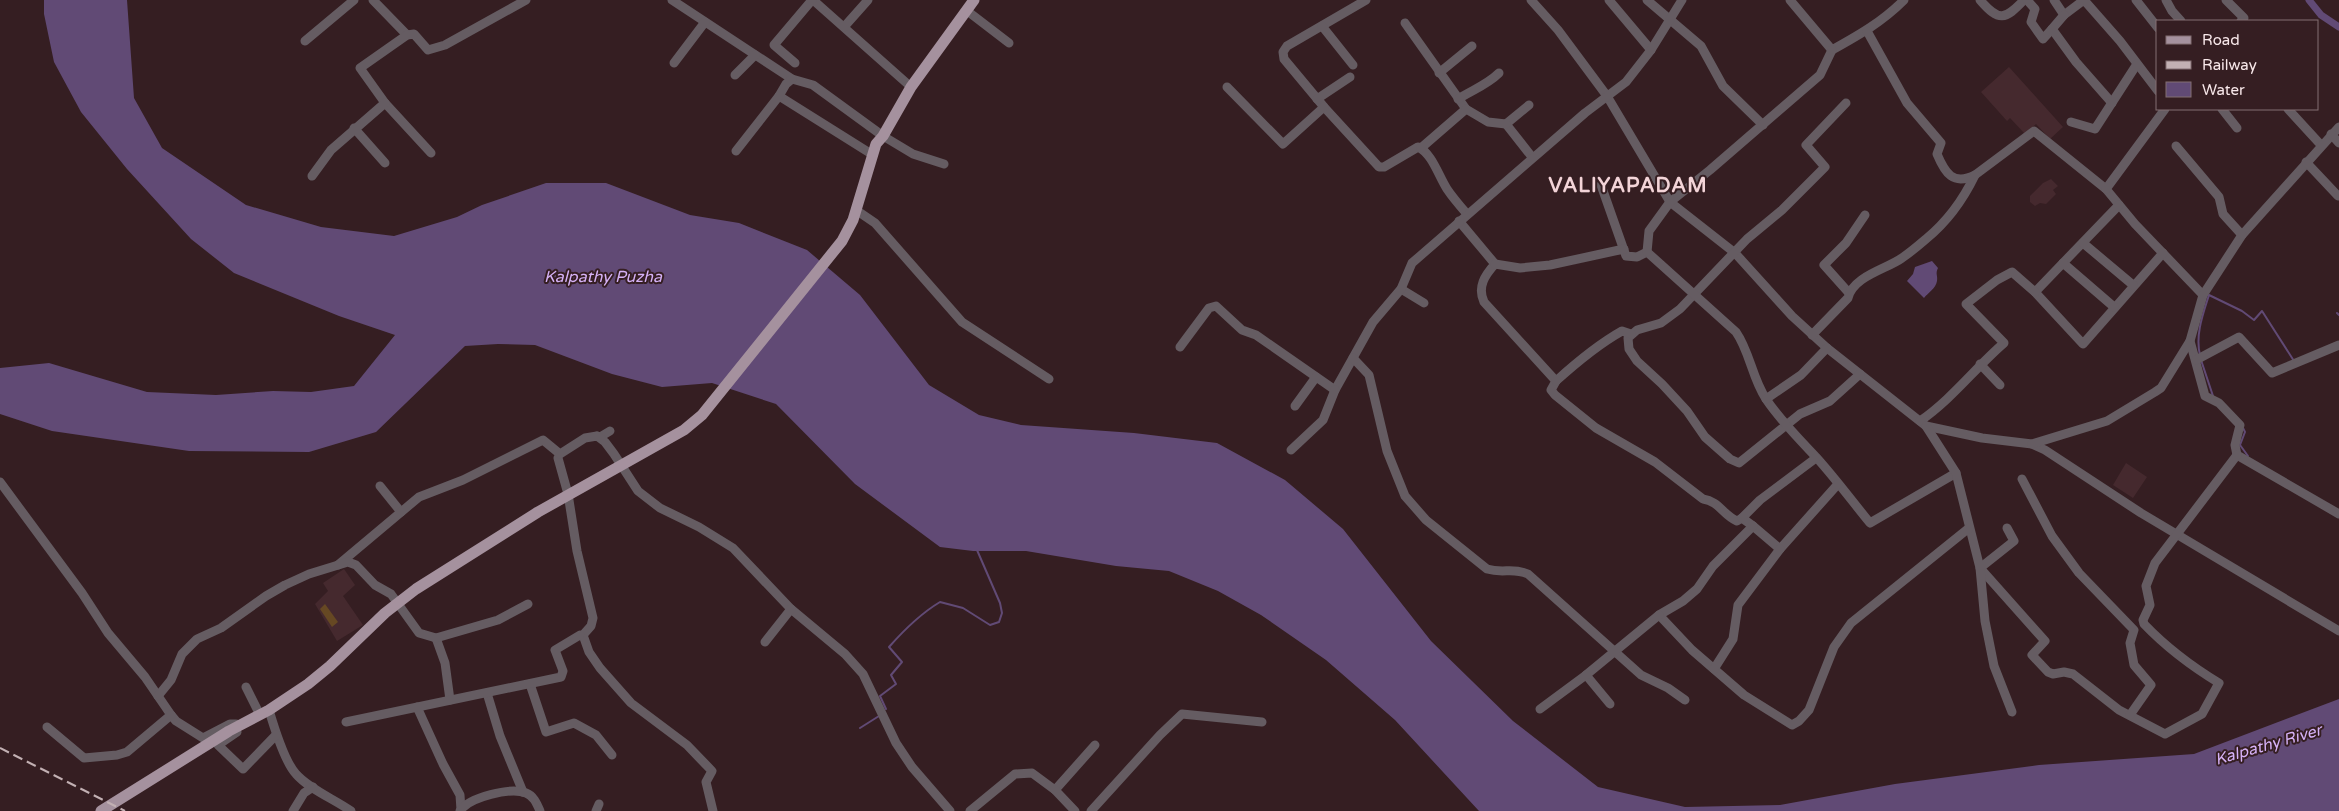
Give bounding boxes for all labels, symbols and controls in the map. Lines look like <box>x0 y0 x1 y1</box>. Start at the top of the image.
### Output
legend <box>2156 20 2319 110</box>
text: Road <box>2202 31 2240 49</box>
text: Railway <box>2202 56 2257 74</box>
text: Water <box>2202 81 2245 99</box>
district label: VALIYAPADAM <box>1548 174 1708 198</box>
water label: Kalpathy Puzha <box>544 267 663 287</box>
water label: Kalpathy River <box>2213 720 2326 770</box>

